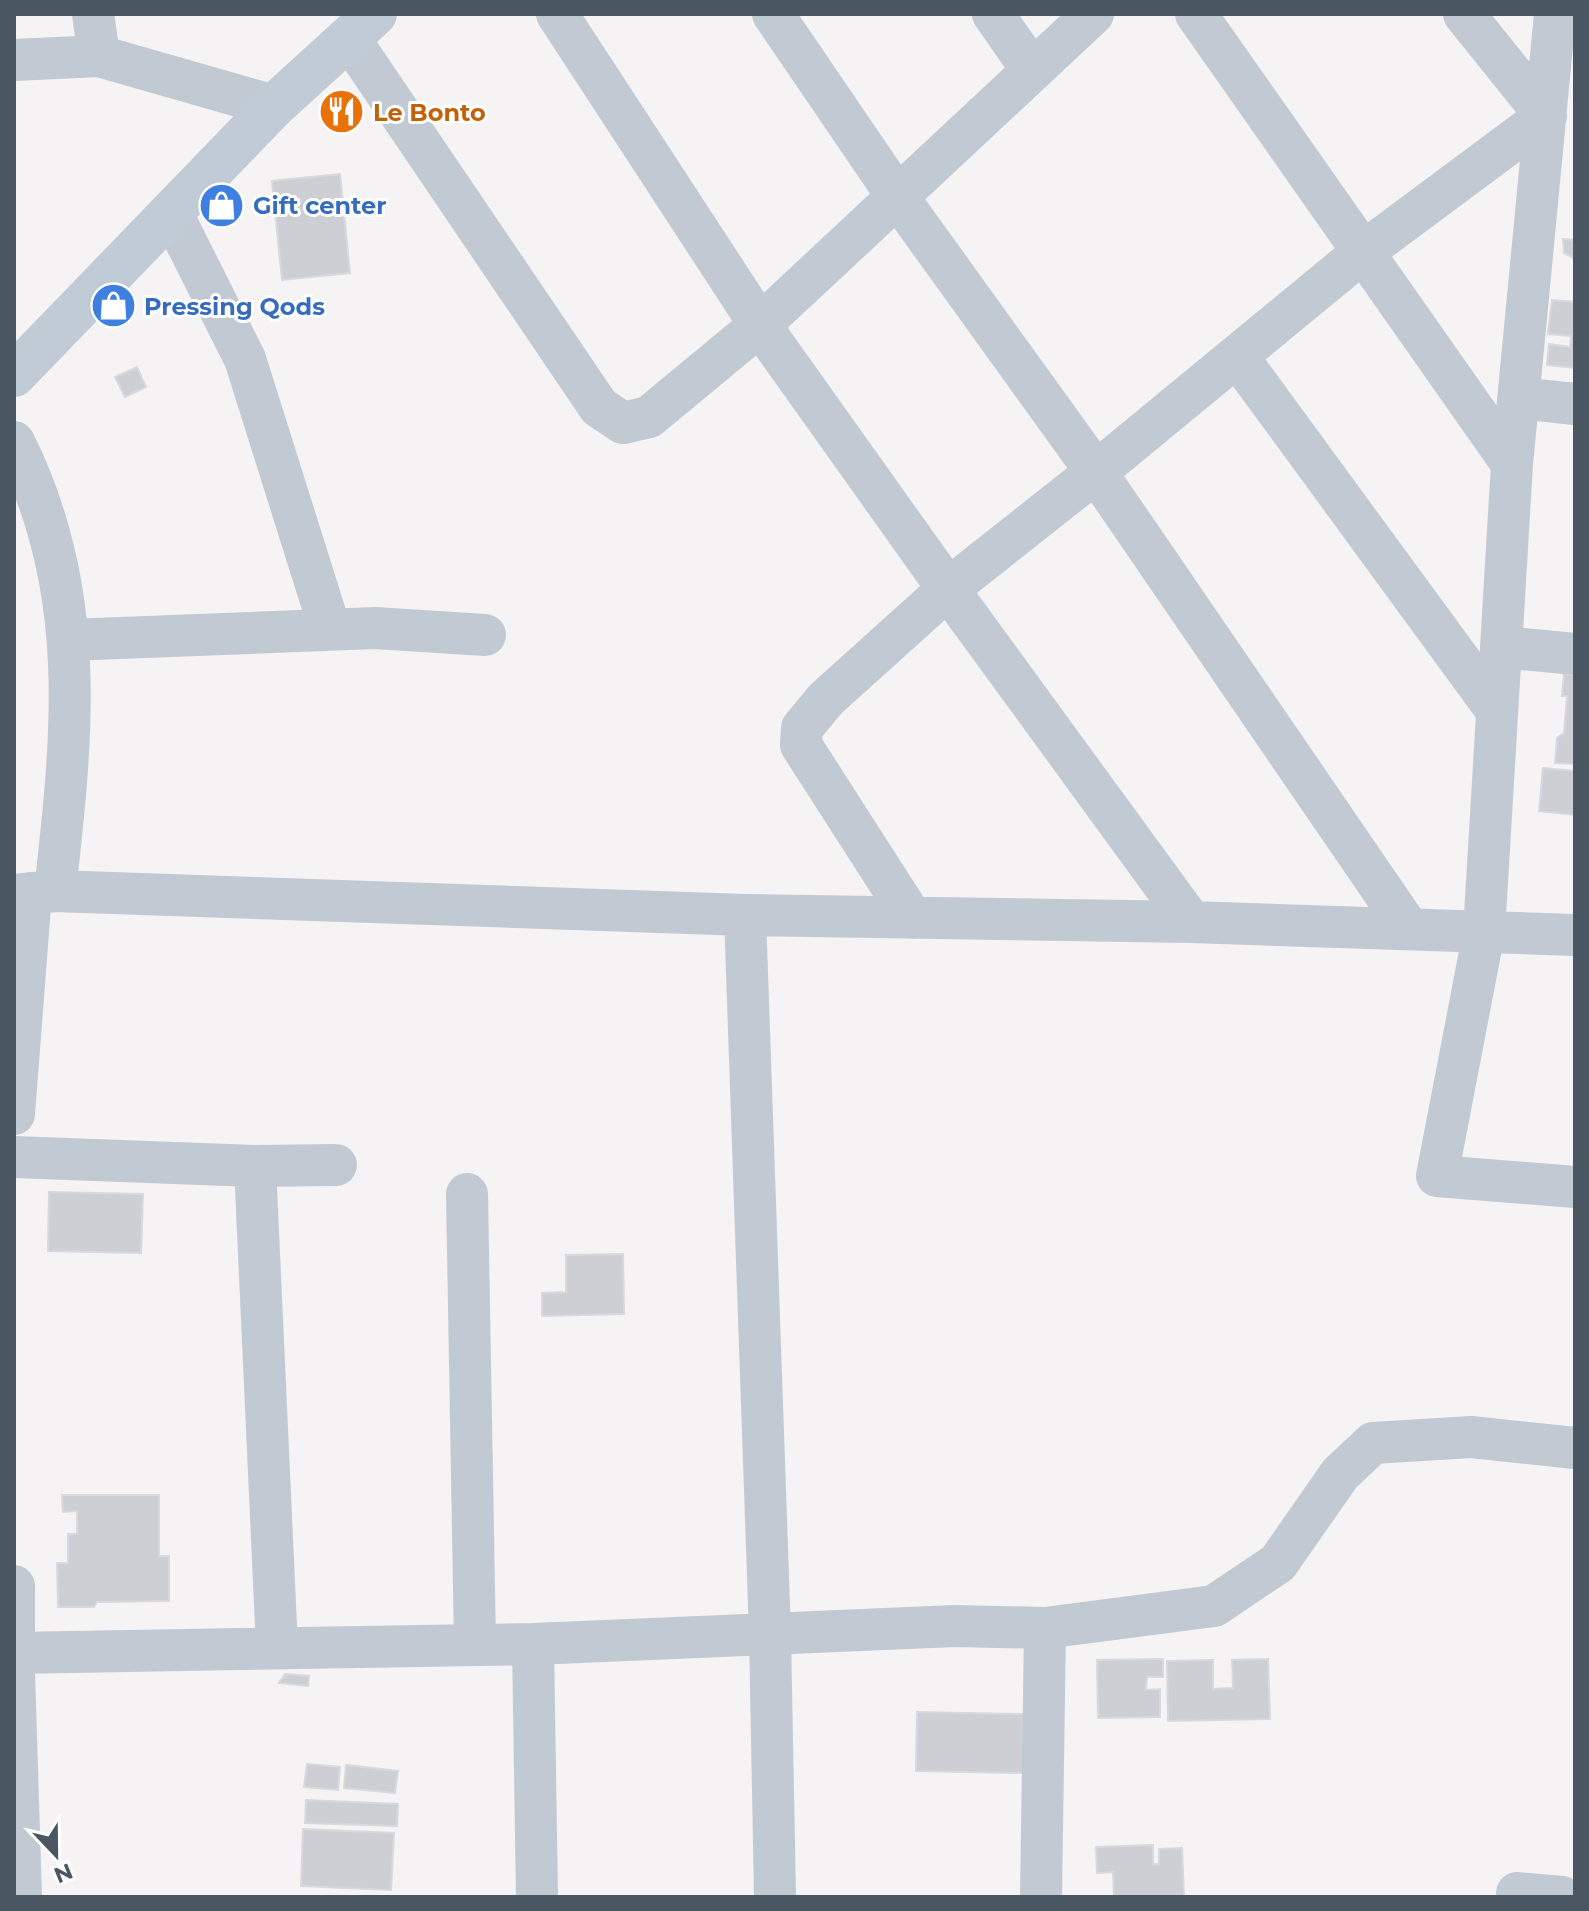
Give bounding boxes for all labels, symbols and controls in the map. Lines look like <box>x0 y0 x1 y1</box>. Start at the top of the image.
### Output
restaurant icon: Le Bonto <box>318 88 366 136</box>
place label: Le Bonto <box>373 98 486 127</box>
shop icon: Gift center <box>198 181 246 229</box>
place label: Gift center <box>253 191 387 220</box>
shop icon: Pressing Qods <box>89 282 137 330</box>
place label: Pressing Qods <box>144 292 325 321</box>
north arrow <box>16 1815 96 1895</box>
text: N <box>50 1857 77 1889</box>

